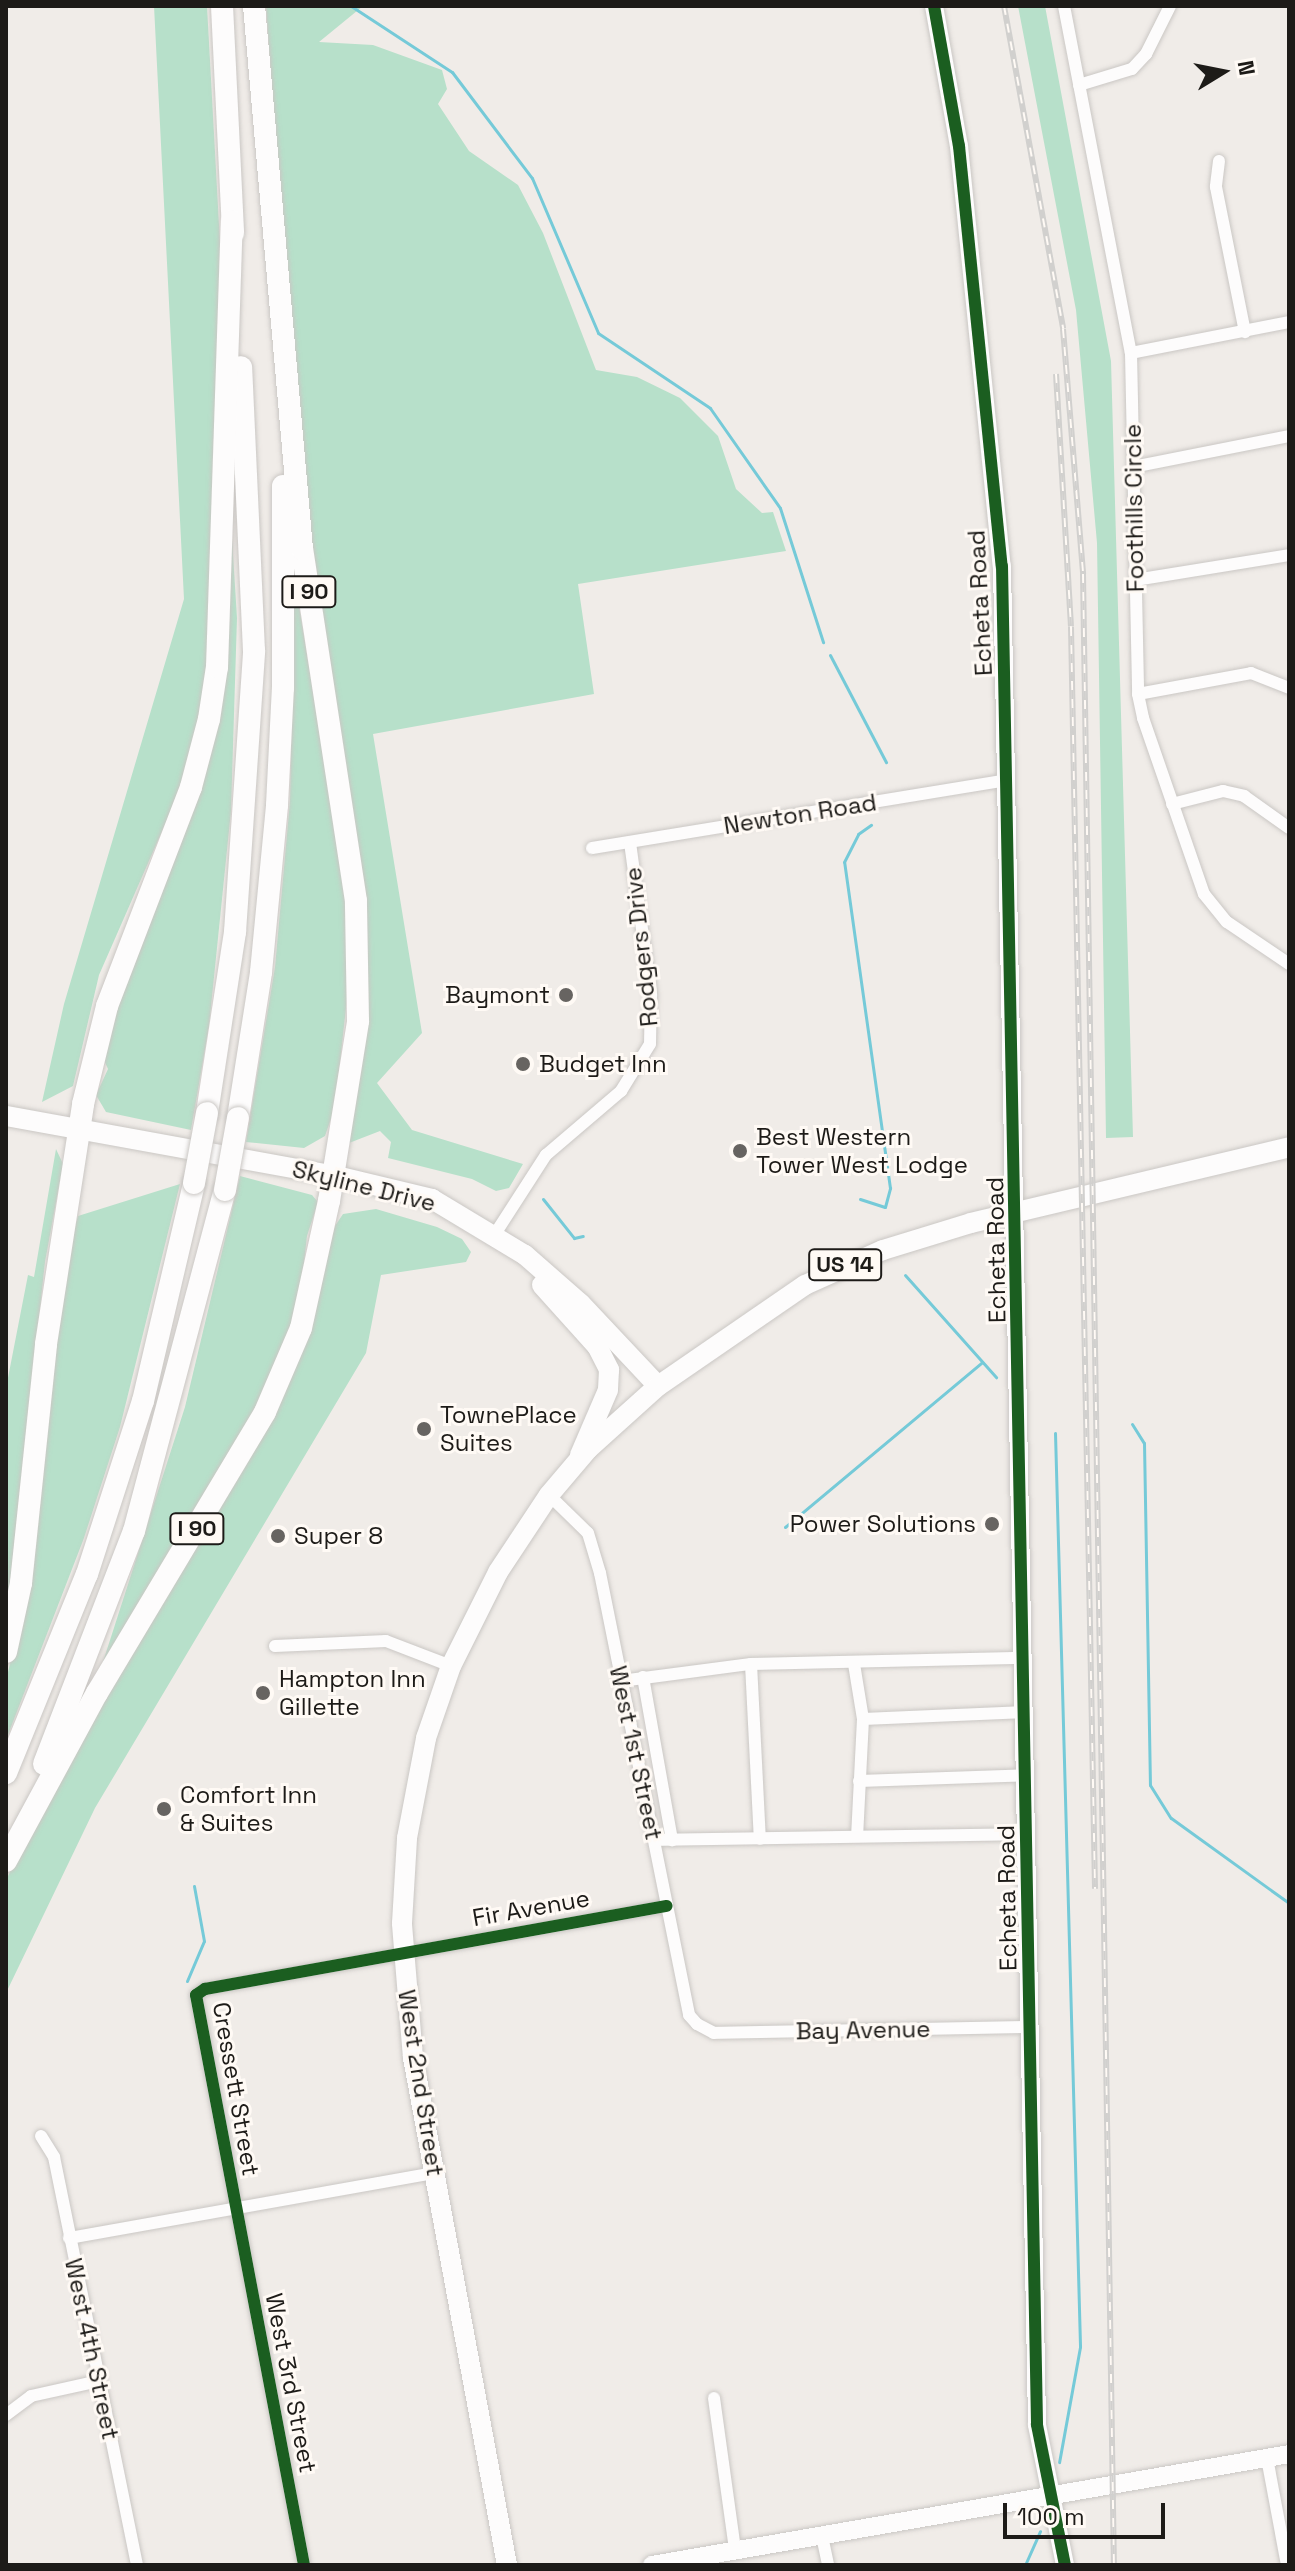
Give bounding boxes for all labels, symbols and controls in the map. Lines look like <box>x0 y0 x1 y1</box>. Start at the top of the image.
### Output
north arrow <box>1183 32 1263 112</box>
text: N <box>1232 58 1262 78</box>
street label: Foothills Circle <box>1118 423 1150 593</box>
street label: Echeta Road <box>962 529 998 677</box>
road number: I 90 <box>281 574 337 610</box>
street label: Newton Road <box>722 788 878 840</box>
street label: Rodgers Drive <box>618 866 664 1028</box>
place label: Baymont <box>445 981 550 1009</box>
marker: Baymont <box>557 986 575 1004</box>
place label: Budget Inn <box>539 1050 667 1078</box>
marker: Budget Inn <box>514 1055 532 1073</box>
place label: Best Western Tower West Lodge <box>756 1123 968 1179</box>
marker: Best Western Tower West Lodge <box>731 1142 749 1160</box>
street label: Skyline Drive <box>289 1154 439 1218</box>
street label: Echeta Road <box>980 1177 1012 1323</box>
road number: US 14 <box>807 1247 883 1283</box>
place label: TownePlace Suites <box>440 1401 577 1457</box>
marker: TownePlace Suites <box>415 1420 433 1438</box>
place label: Power Solutions <box>790 1510 976 1538</box>
road number: I 90 <box>169 1511 225 1547</box>
marker: Power Solutions <box>983 1515 1001 1533</box>
place label: Super 8 <box>294 1522 383 1550</box>
marker: Super 8 <box>269 1527 287 1545</box>
street label: West 1st Street <box>603 1663 669 1843</box>
place label: Hampton Inn Gillette <box>279 1665 426 1721</box>
marker: Hampton Inn Gillette <box>254 1684 272 1702</box>
place label: Comfort Inn & Suites <box>180 1781 317 1837</box>
marker: Comfort Inn & Suites <box>155 1800 173 1818</box>
street label: Echeta Road <box>991 1825 1023 1971</box>
street label: Fir Avenue <box>470 1884 592 1932</box>
street label: West 2nd Street <box>392 1988 450 2178</box>
street label: Cressett Street <box>207 2000 265 2178</box>
street label: Bay Avenue <box>795 2014 931 2046</box>
street label: West 4th Street <box>59 2256 125 2442</box>
street label: West 3rd Street <box>259 2291 323 2475</box>
scale bar <box>1007 2487 1169 2537</box>
text: 100 m <box>1017 2501 1085 2532</box>

